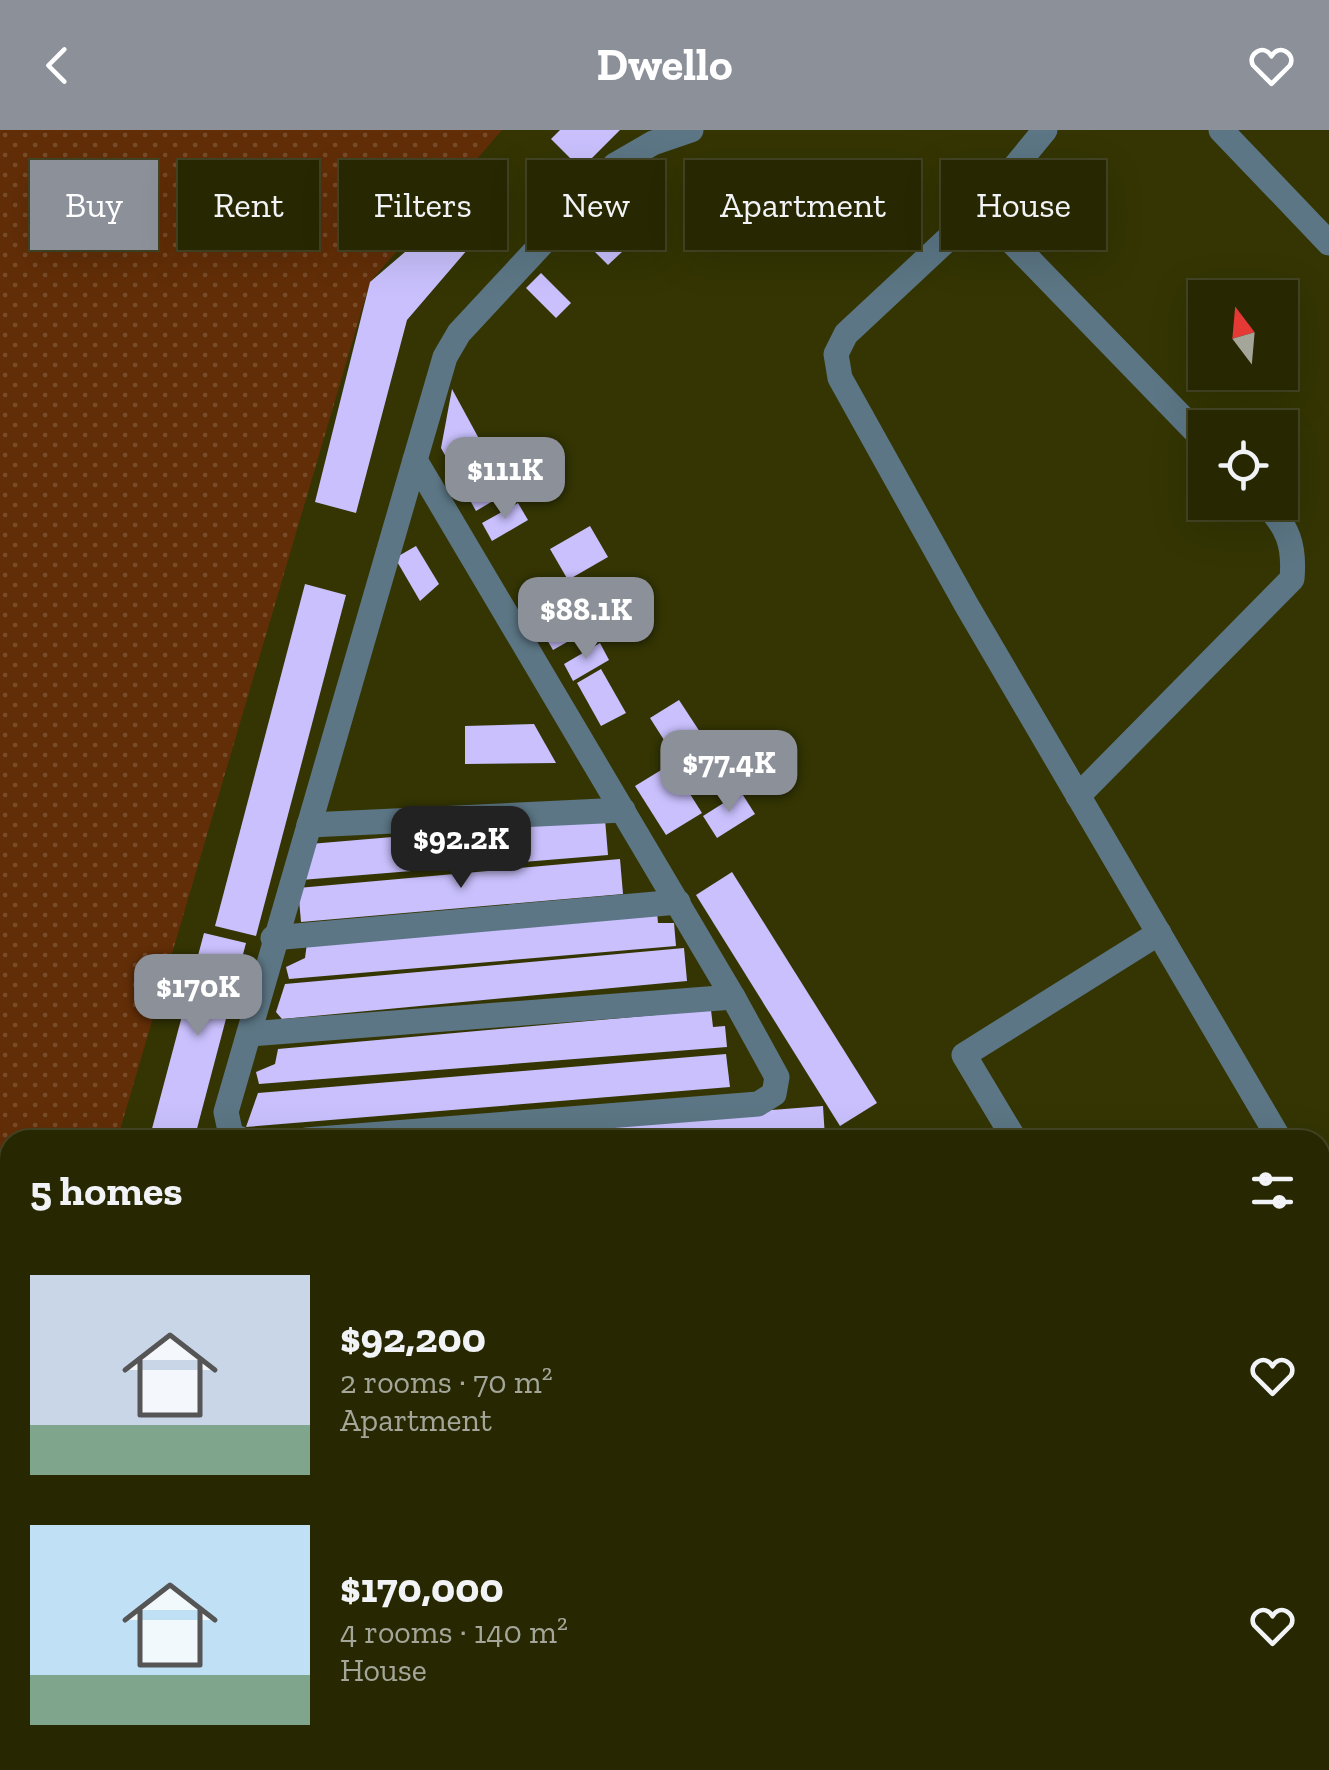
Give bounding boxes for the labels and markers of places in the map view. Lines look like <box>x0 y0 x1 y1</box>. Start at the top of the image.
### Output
pin: $111K <box>435 437 575 522</box>
pin: $88.1K <box>505 577 667 662</box>
pin: $77.4K <box>648 730 810 815</box>
pin: $92.2K <box>380 806 542 891</box>
pin: $170K <box>128 954 268 1039</box>

